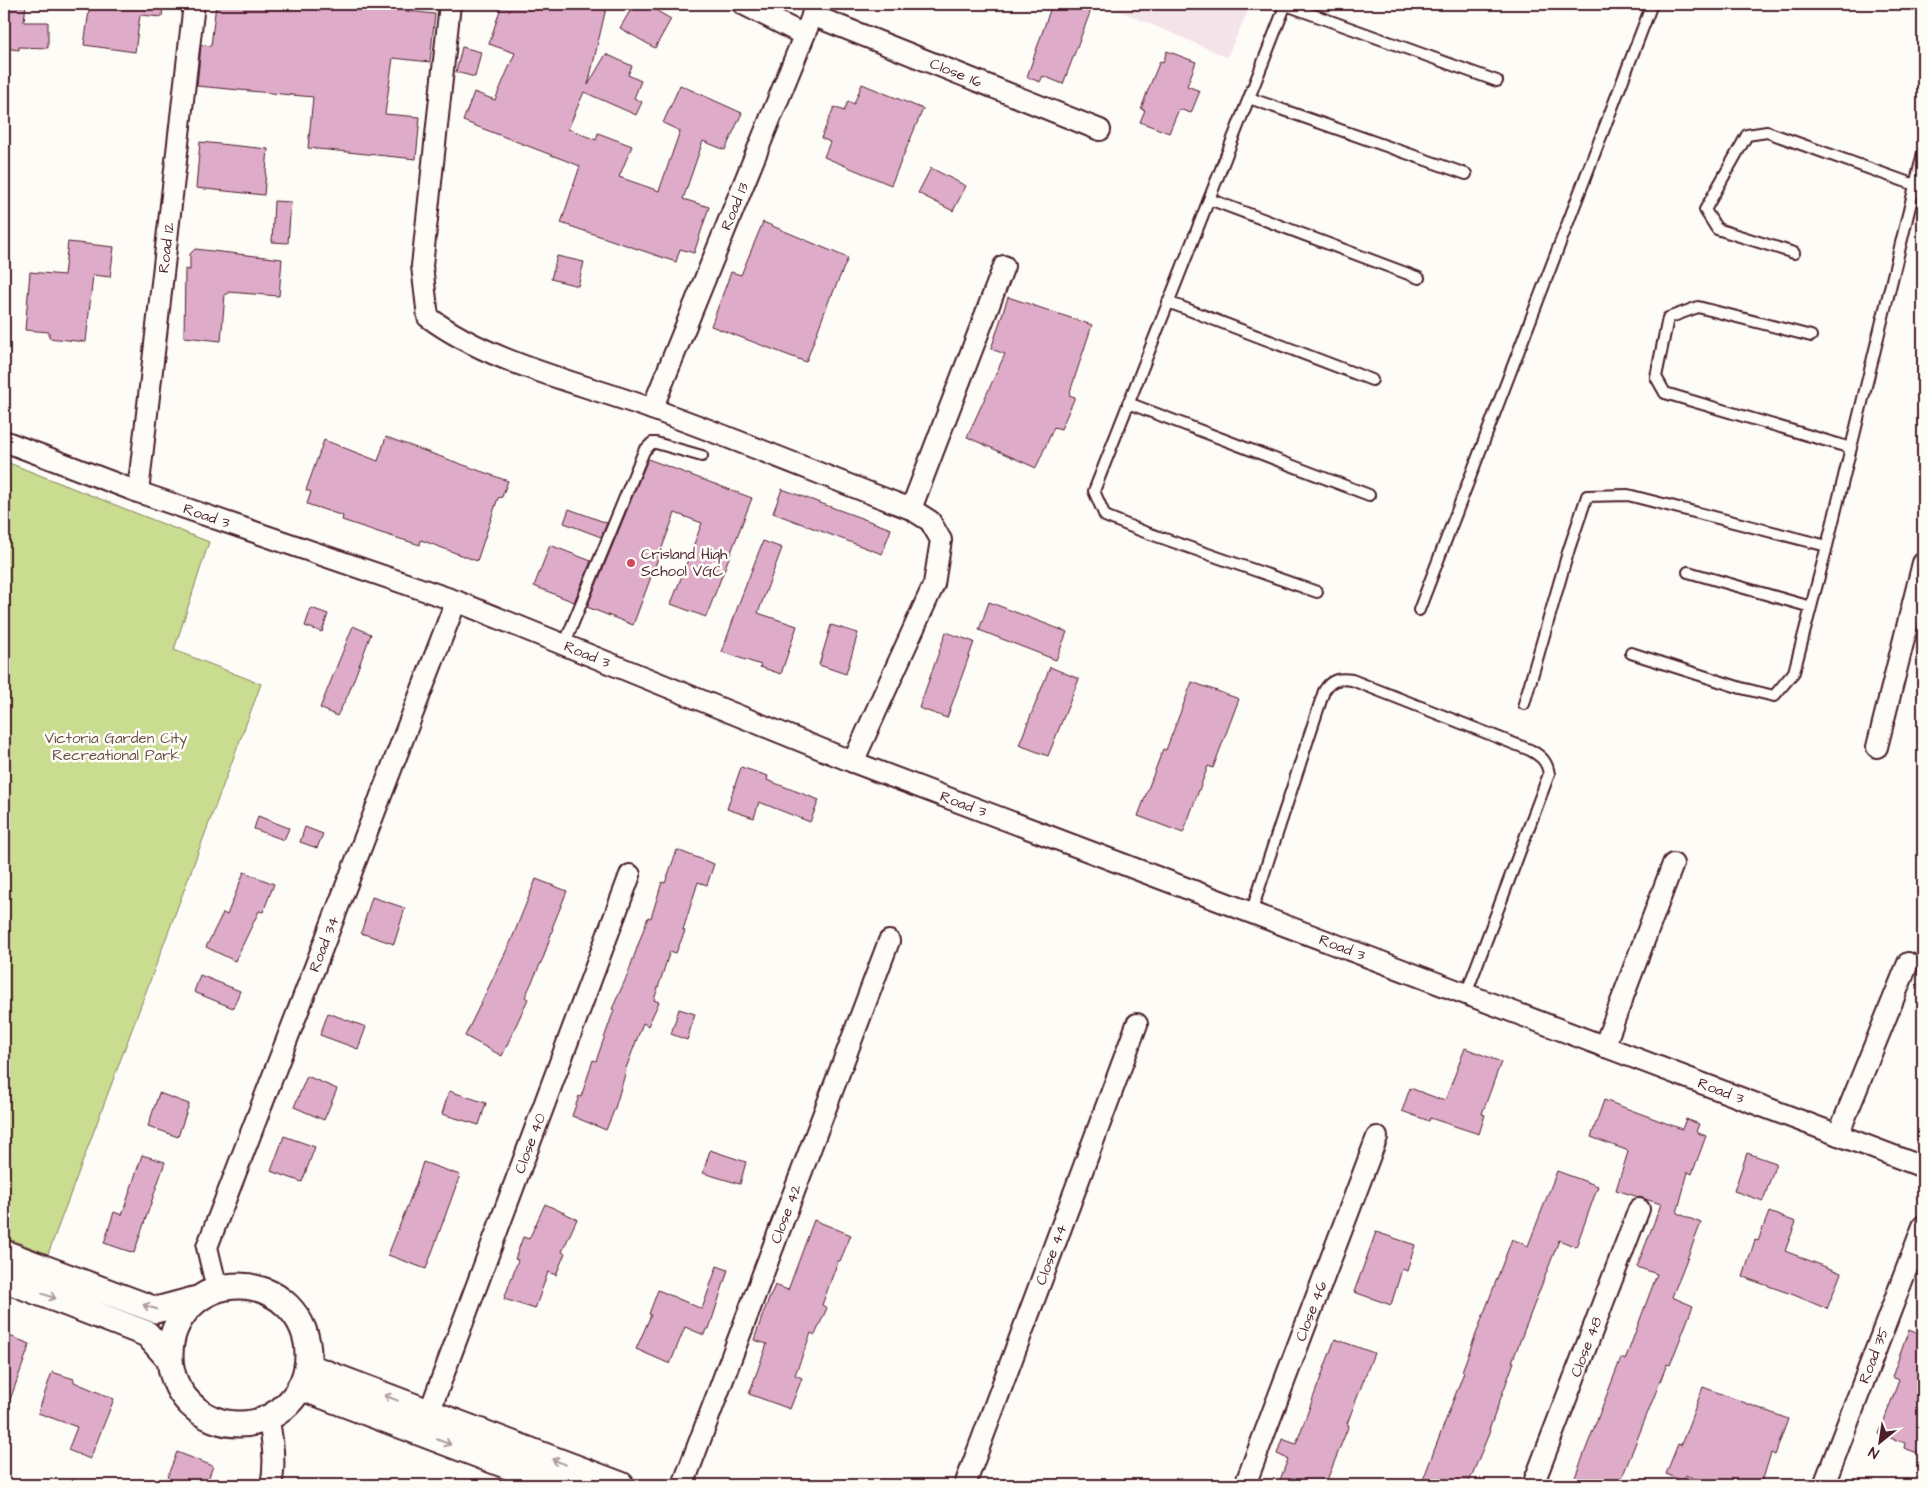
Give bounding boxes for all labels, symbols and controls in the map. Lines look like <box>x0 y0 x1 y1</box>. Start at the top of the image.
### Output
street label: Close 16 <box>927 53 986 93</box>
street label: Road 13 <box>715 179 754 233</box>
street label: Road 12 <box>153 221 179 274</box>
street label: Road 3 <box>181 498 233 533</box>
place label: Crisland High School VGC <box>641 544 728 582</box>
marker: Crisland High School VGC <box>625 557 637 569</box>
street label: Road 3 <box>561 635 614 673</box>
park label: Victoria Garden City Recreational Park <box>45 728 187 766</box>
street label: Road 3 <box>937 785 990 822</box>
street label: Road 34 <box>304 913 344 975</box>
street label: Road 3 <box>1316 929 1369 966</box>
street label: Road 3 <box>1695 1072 1748 1109</box>
street label: Close 40 <box>509 1110 551 1176</box>
street label: Close 42 <box>765 1181 807 1246</box>
street label: Close 44 <box>1030 1221 1072 1288</box>
street label: Close 46 <box>1290 1277 1332 1344</box>
one-way arrow <box>41 1292 56 1302</box>
one-way arrow <box>142 1302 158 1311</box>
street label: Close 48 <box>1565 1313 1607 1380</box>
street label: Road 35 <box>1853 1324 1894 1386</box>
one-way arrow <box>384 1393 399 1402</box>
north arrow <box>1854 1416 1904 1466</box>
one-way arrow <box>435 1438 451 1447</box>
text: N <box>1865 1441 1883 1463</box>
one-way arrow <box>552 1457 567 1466</box>

